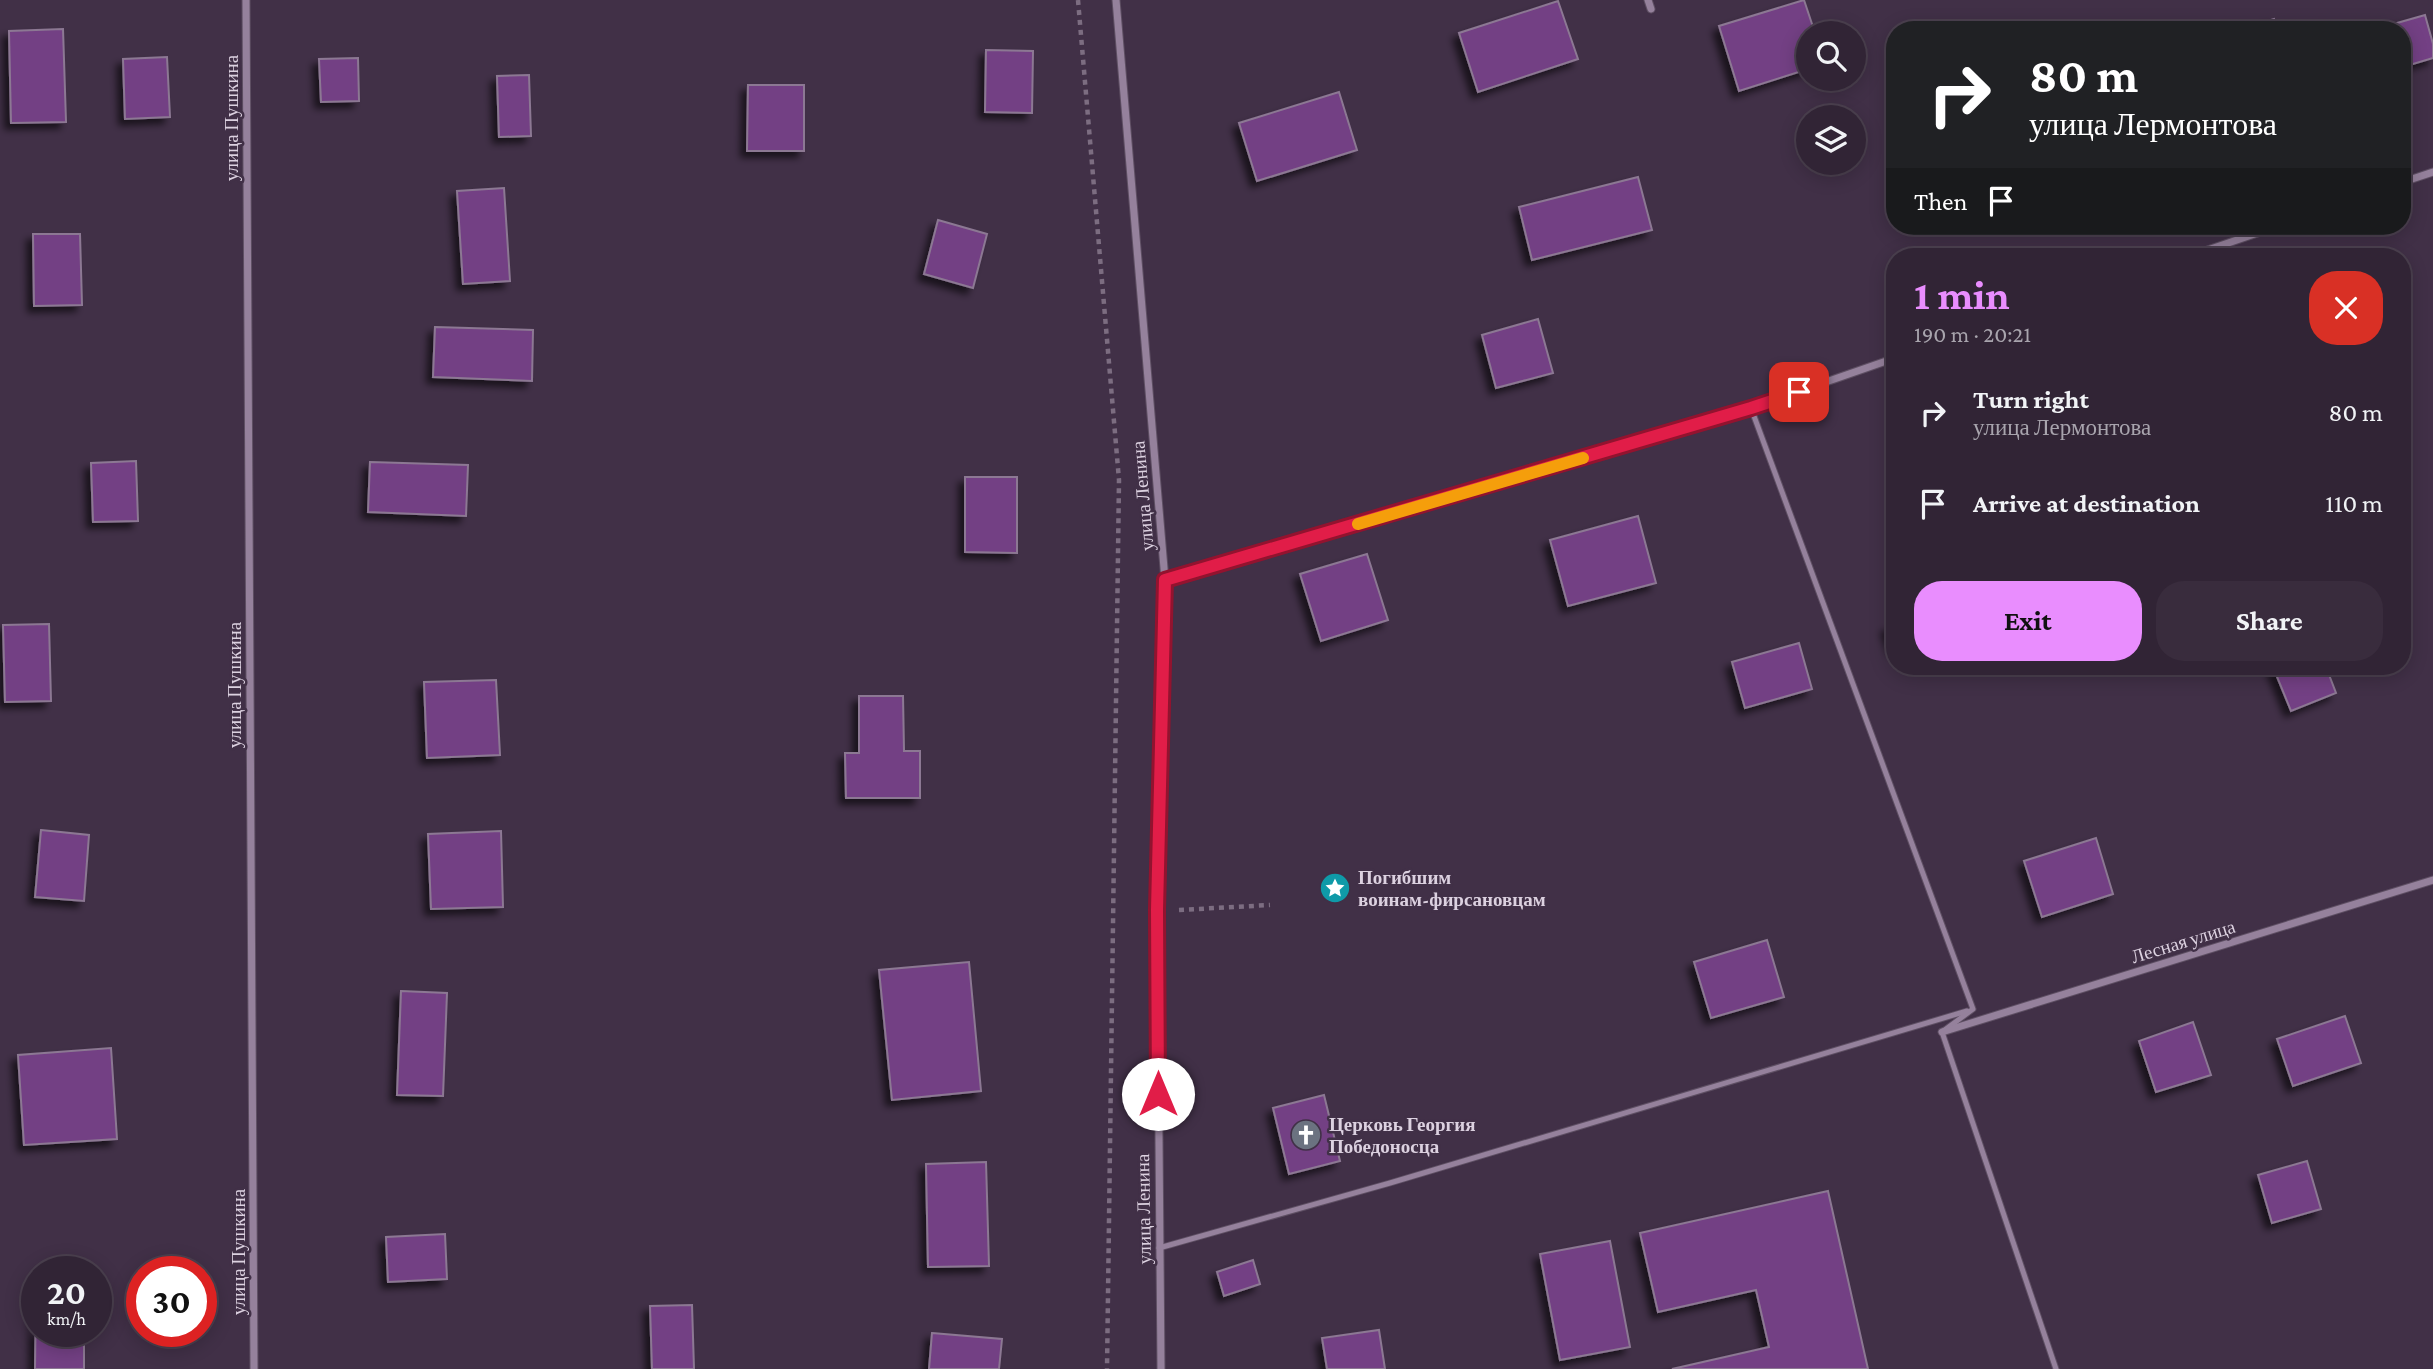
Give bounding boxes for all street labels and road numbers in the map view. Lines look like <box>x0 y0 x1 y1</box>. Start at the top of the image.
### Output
street label: улица Пушкина <box>221 54 242 181</box>
street label: улица Ленина <box>1127 439 1158 552</box>
street label: улица Пушкина <box>224 621 245 748</box>
street label: Лесная улица <box>2128 915 2238 967</box>
street label: улица Ленина <box>1132 1153 1155 1264</box>
street label: улица Пушкина <box>228 1188 249 1315</box>

